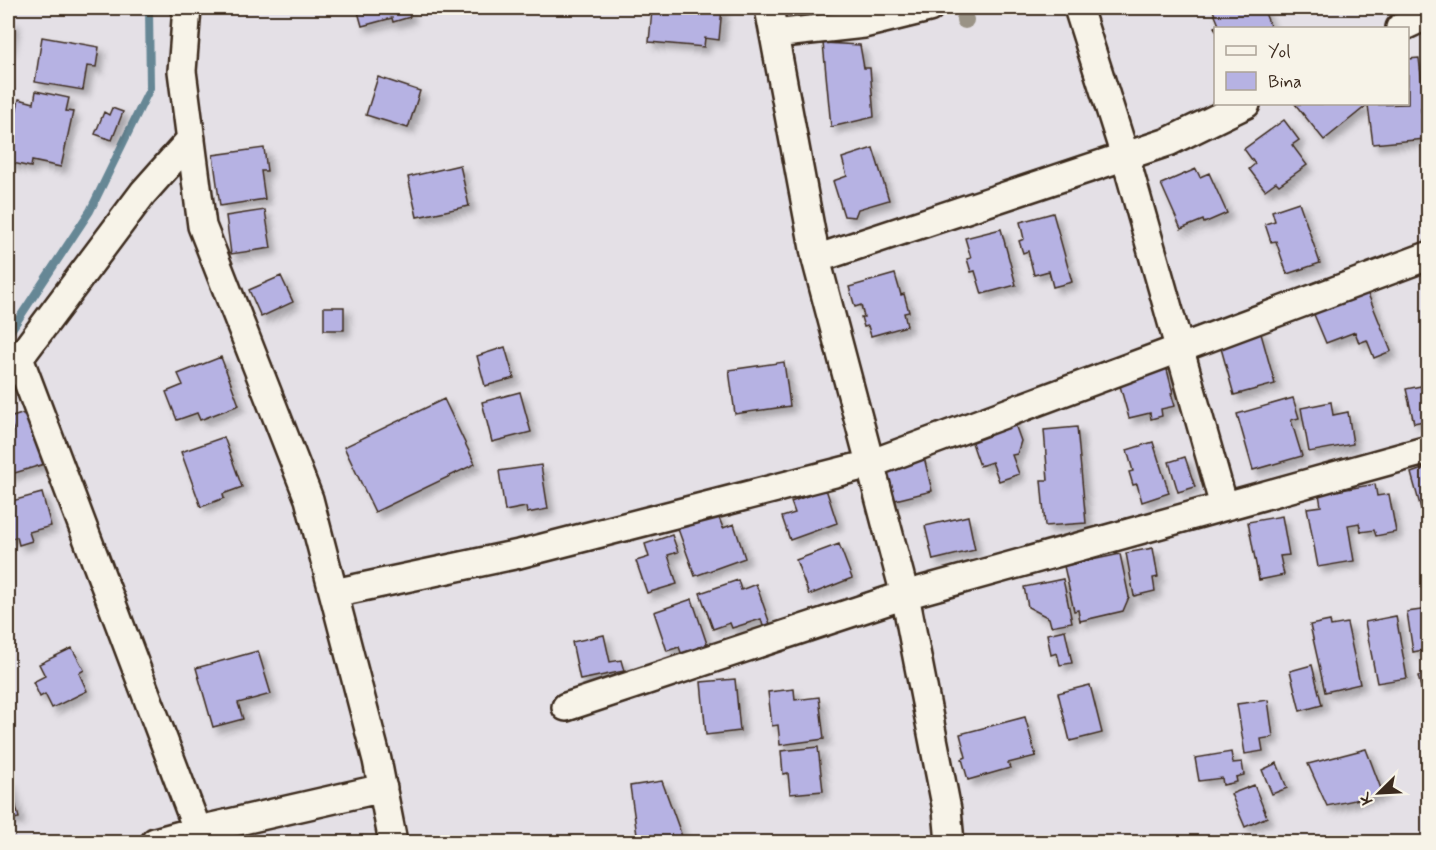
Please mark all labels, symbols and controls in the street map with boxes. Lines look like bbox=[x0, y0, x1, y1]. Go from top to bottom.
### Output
legend bbox=[1214, 27, 1409, 105]
text: Yol bbox=[1268, 40, 1291, 64]
text: Bina bbox=[1268, 70, 1302, 94]
north arrow bbox=[1349, 763, 1409, 823]
text: K bbox=[1354, 788, 1379, 808]

